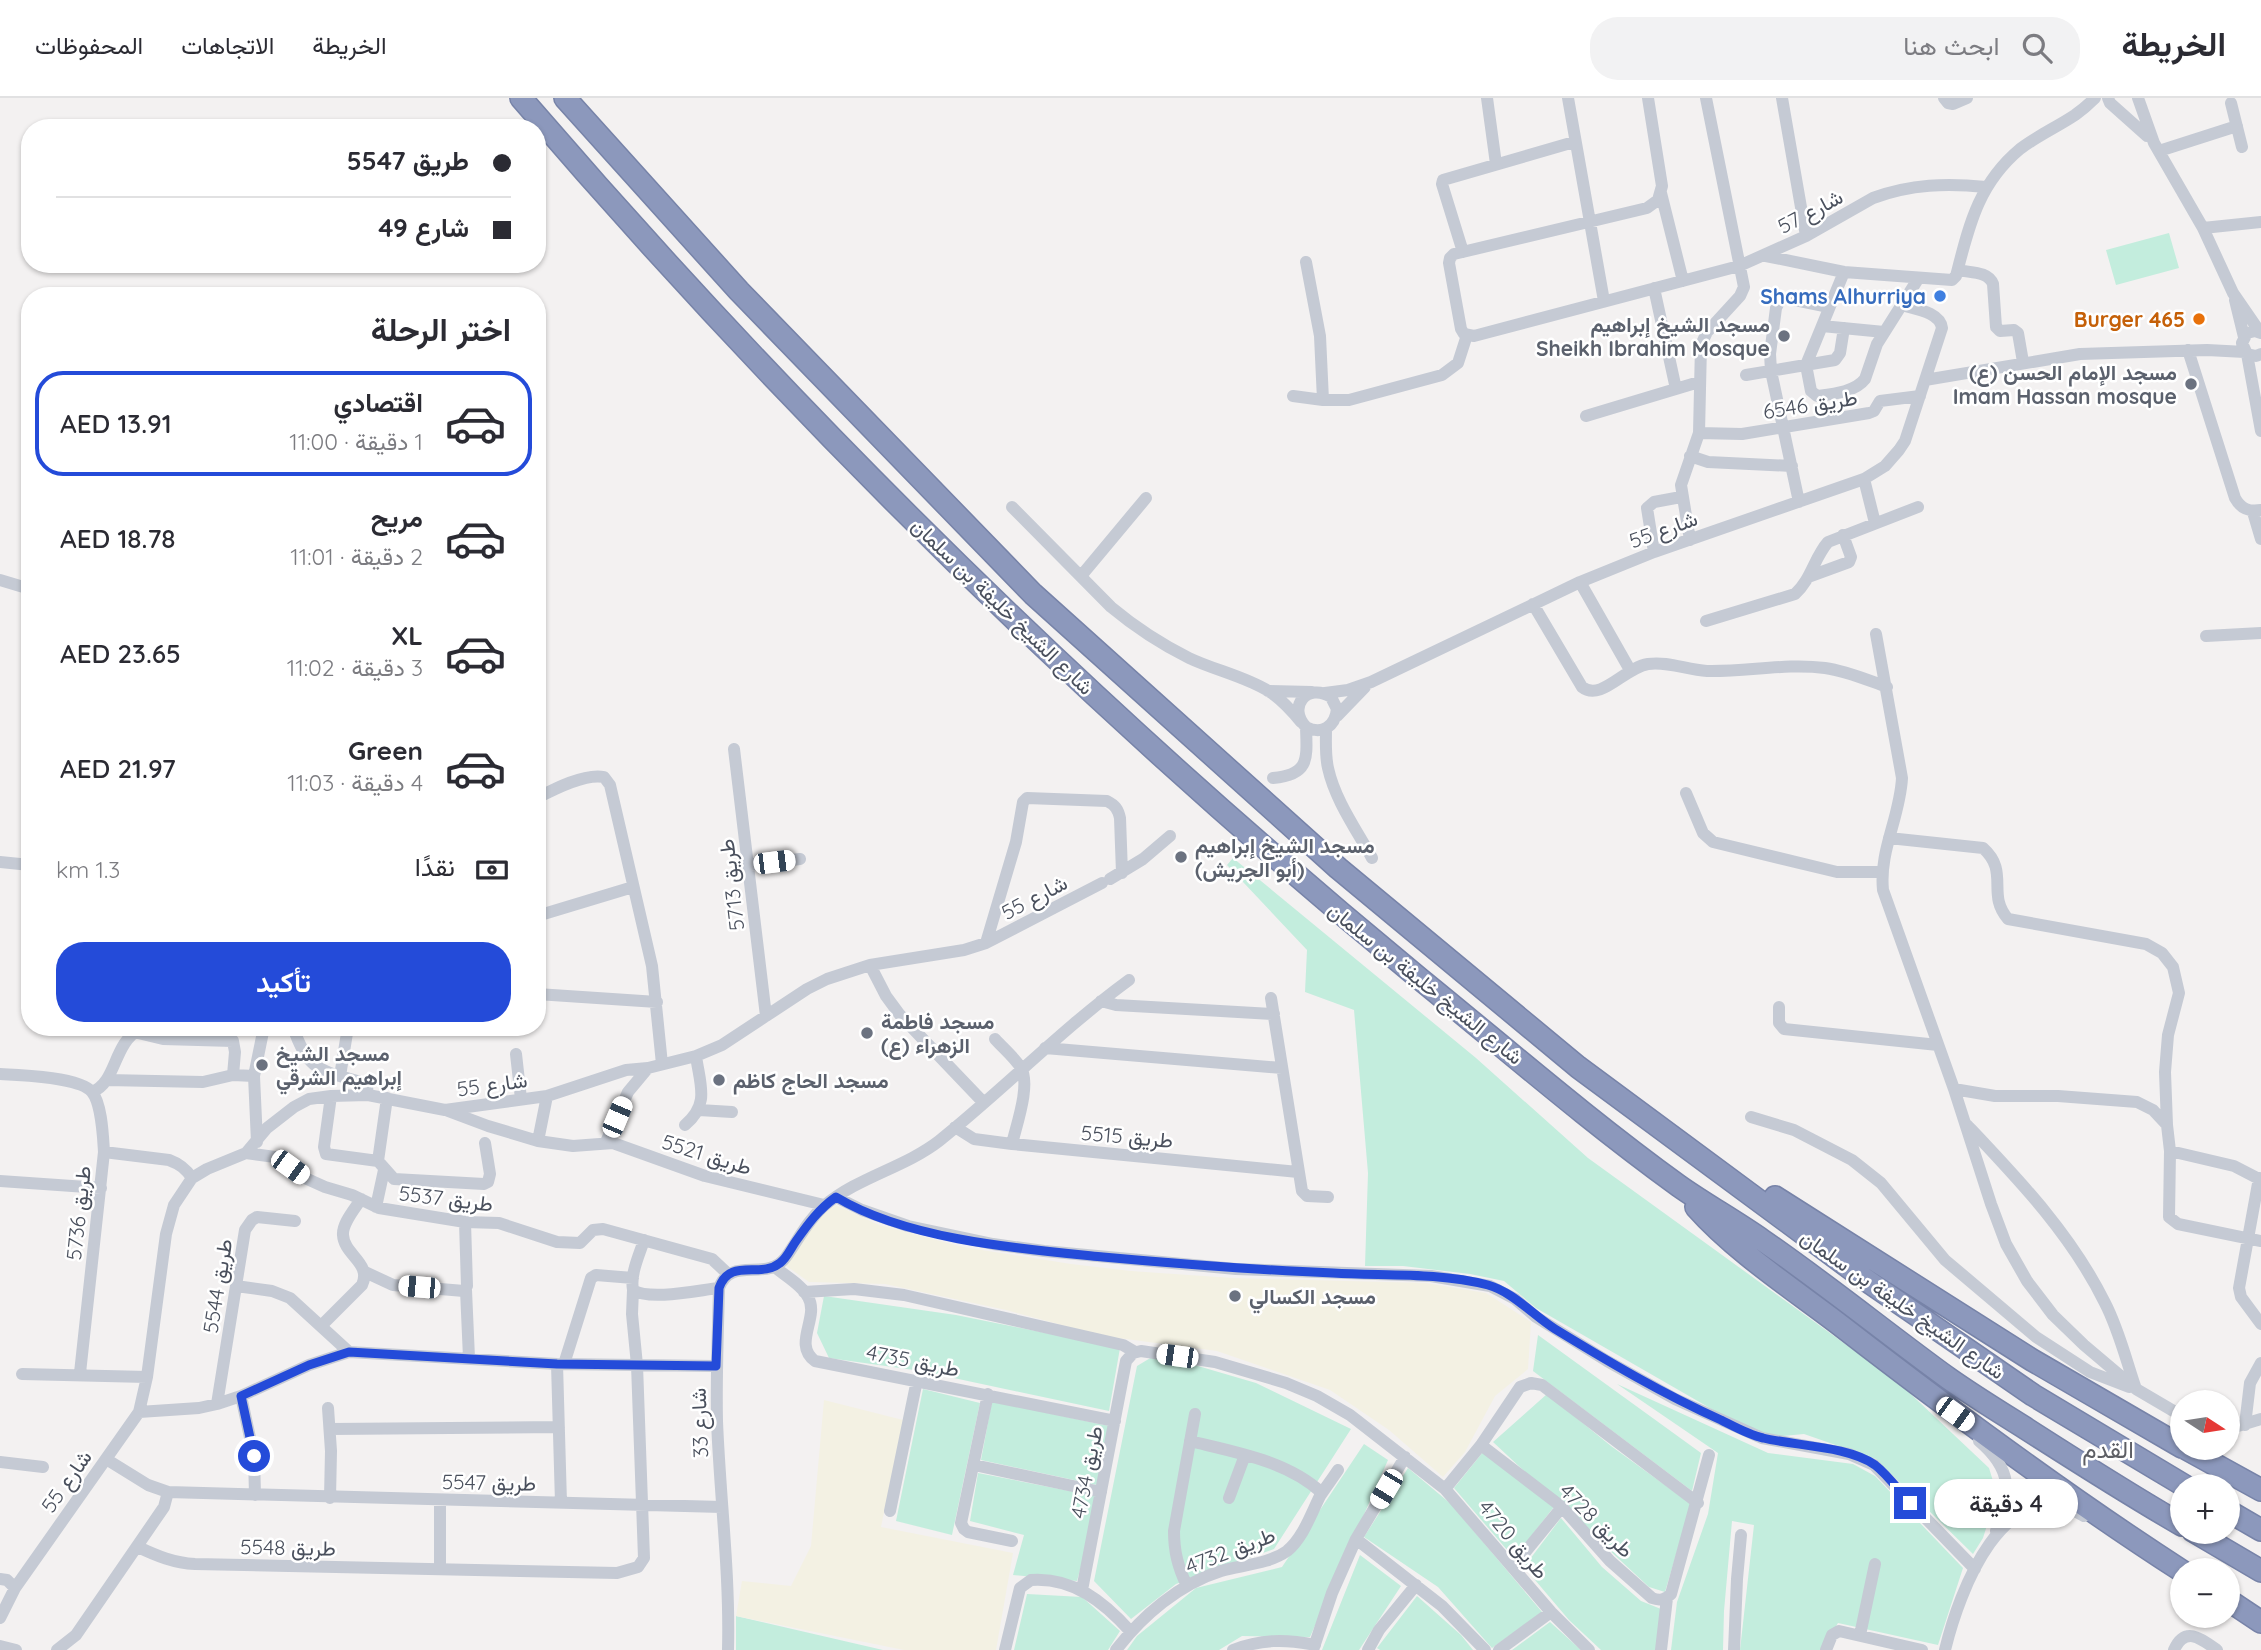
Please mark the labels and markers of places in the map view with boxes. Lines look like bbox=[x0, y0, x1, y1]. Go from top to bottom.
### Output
place label: Shams Alhurriya bbox=[1760, 283, 1926, 309]
marker: Shams Alhurriya bbox=[1932, 288, 1948, 304]
place label: Burger 465 bbox=[2074, 306, 2185, 332]
place label: مسجد الشيخ إبراهيم Sheikh Ibrahim Mosque bbox=[1536, 311, 1770, 361]
marker: Burger 465 bbox=[2191, 311, 2207, 327]
marker: مسجد الشيخ إبراهيم Sheikh Ibrahim Mosque bbox=[1776, 328, 1792, 344]
place label: مسجد الإمام الحسن (ع) Imam Hassan mosque bbox=[1953, 359, 2177, 409]
marker: مسجد الإمام الحسن (ع) Imam Hassan mosque bbox=[2183, 376, 2199, 392]
place label: مسجد الشيخ إبراهيم (أبو الجريش) bbox=[1195, 832, 1375, 883]
marker: مسجد الشيخ إبراهيم (أبو الجريش) bbox=[1173, 849, 1189, 865]
place label: مسجد فاطمة الزهراء (ع) bbox=[881, 1008, 994, 1060]
marker: مسجد فاطمة الزهراء (ع) bbox=[859, 1025, 875, 1041]
place label: مسجد الشيخ إبراهيم الشرقي bbox=[276, 1040, 402, 1095]
marker: مسجد الشيخ إبراهيم الشرقي bbox=[254, 1057, 270, 1073]
place label: مسجد الحاج كاظم bbox=[733, 1067, 889, 1095]
marker: مسجد الحاج كاظم bbox=[711, 1072, 727, 1088]
place label: مسجد الكسالي bbox=[1249, 1283, 1376, 1314]
marker: مسجد الكسالي bbox=[1227, 1288, 1243, 1304]

